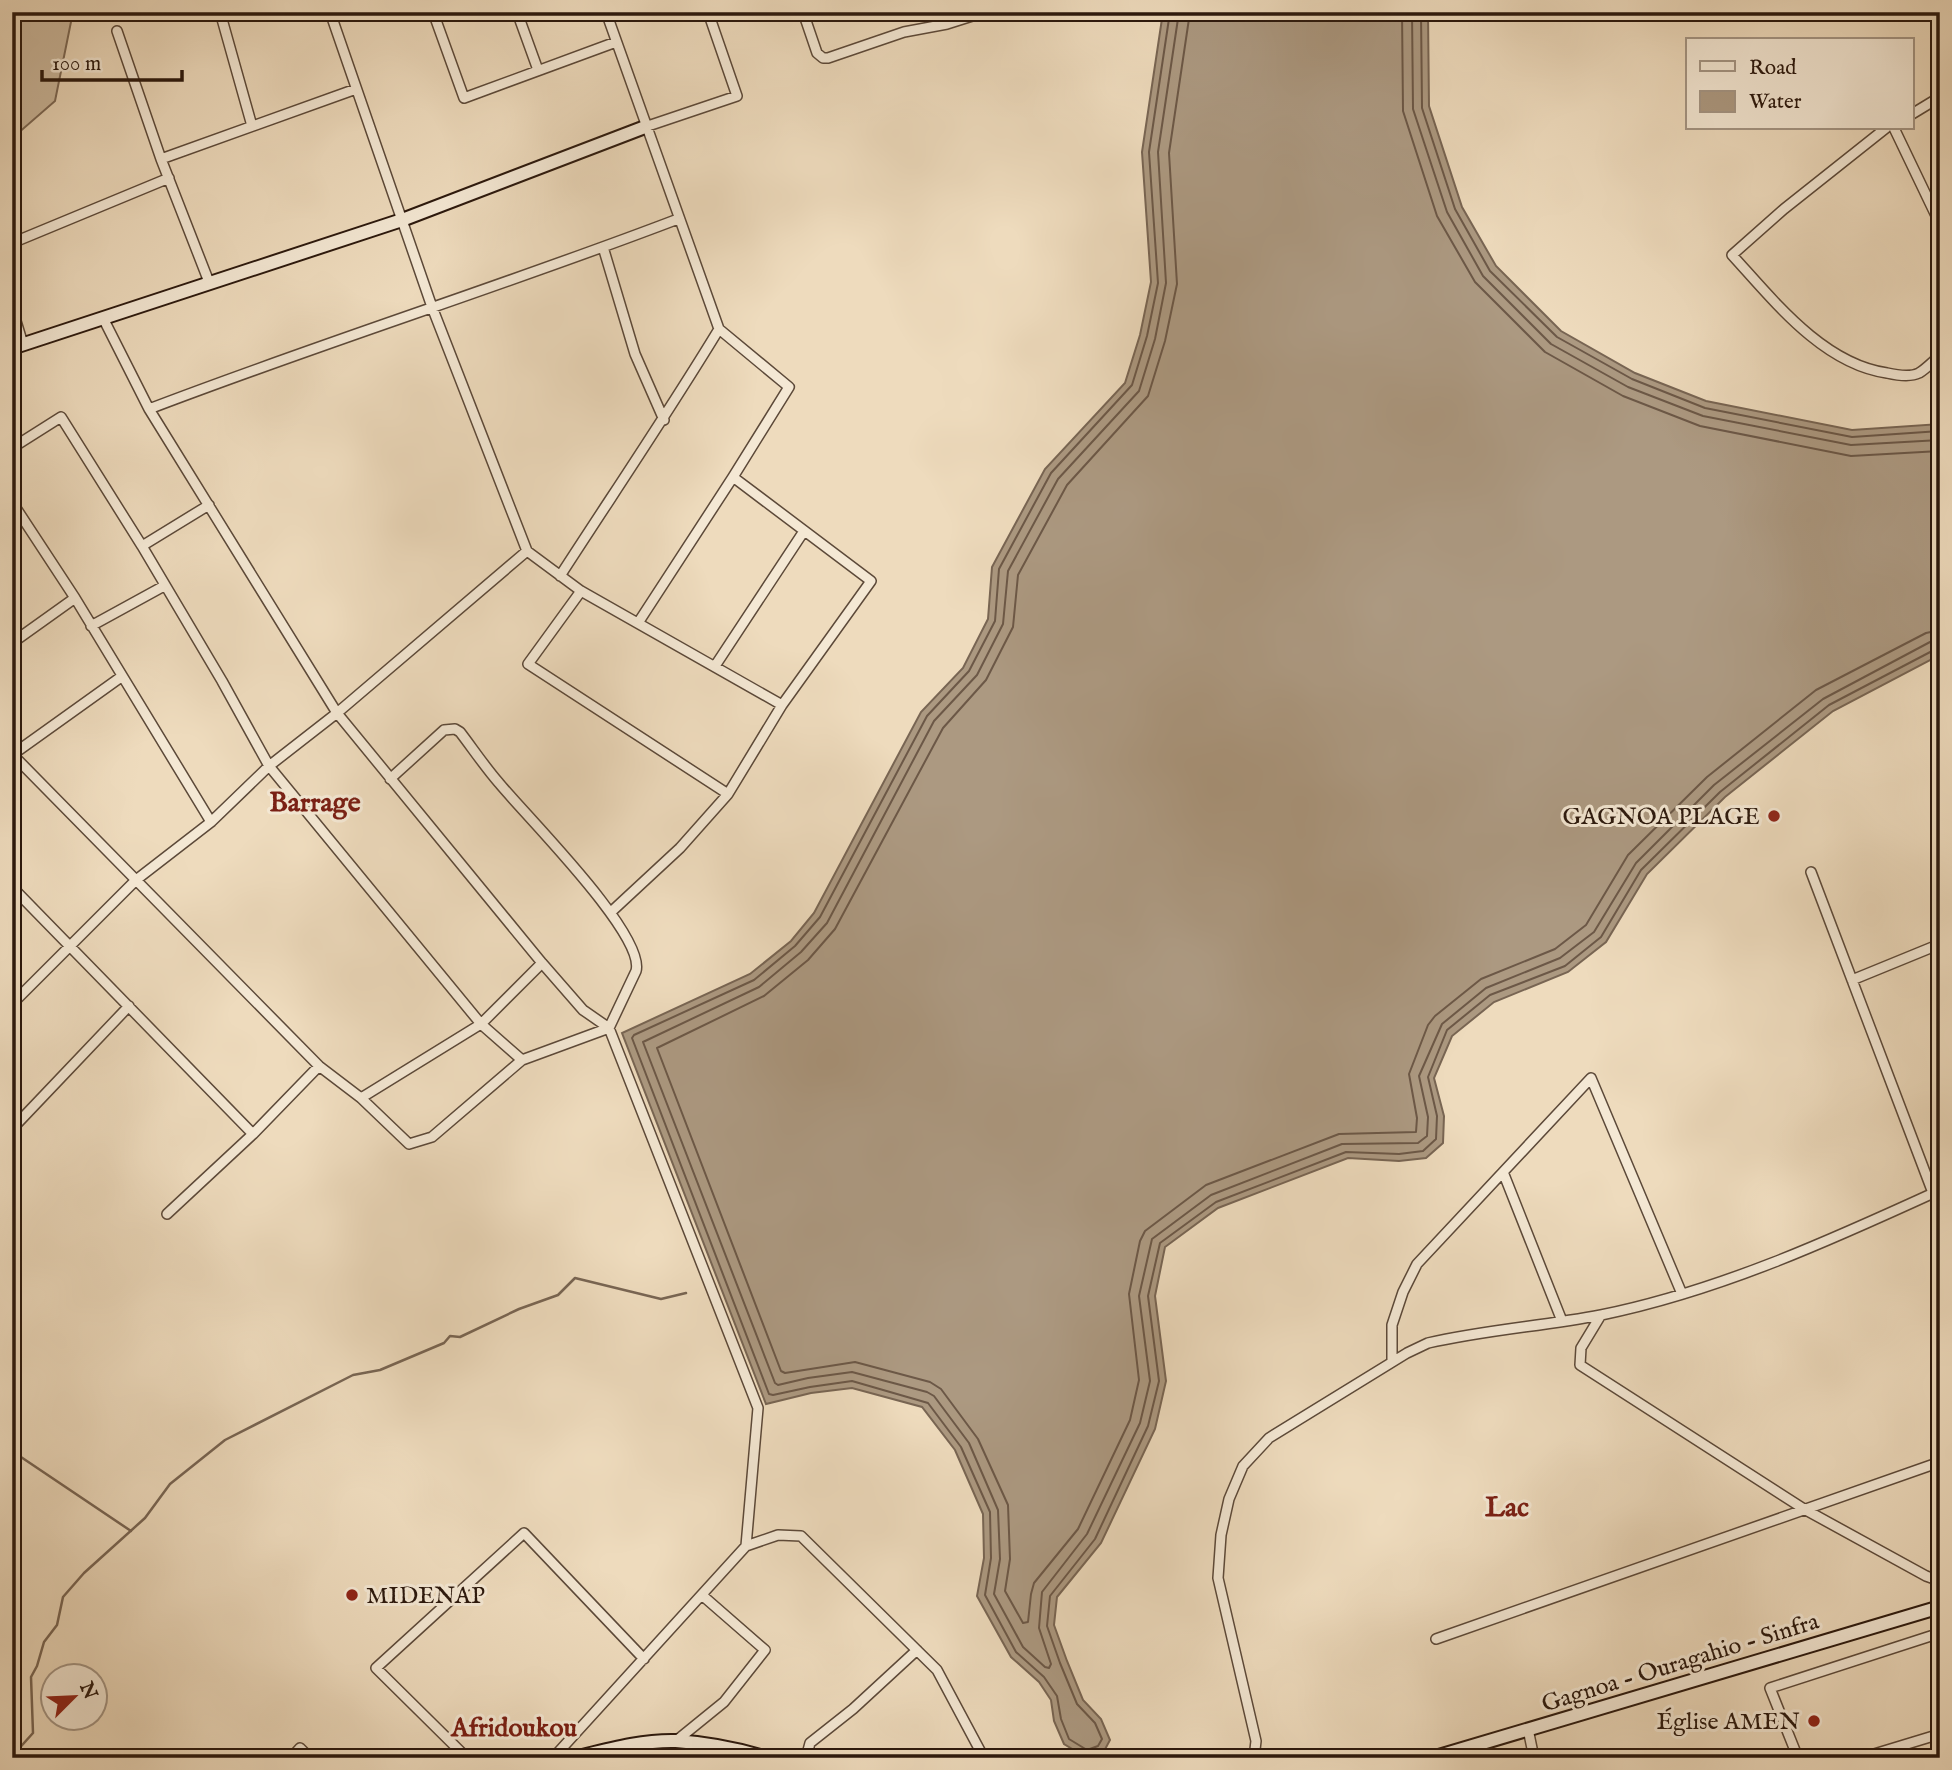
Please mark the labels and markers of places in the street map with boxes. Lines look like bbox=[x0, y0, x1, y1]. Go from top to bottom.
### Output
place label: GAGNOA PLAGE bbox=[1562, 802, 1760, 833]
marker: GAGNOA PLAGE bbox=[1766, 808, 1782, 824]
place label: MIDENAP bbox=[366, 1581, 485, 1612]
marker: MIDENAP bbox=[344, 1587, 360, 1603]
place label: Église AMEN bbox=[1656, 1707, 1800, 1738]
marker: Église AMEN bbox=[1806, 1713, 1822, 1729]

